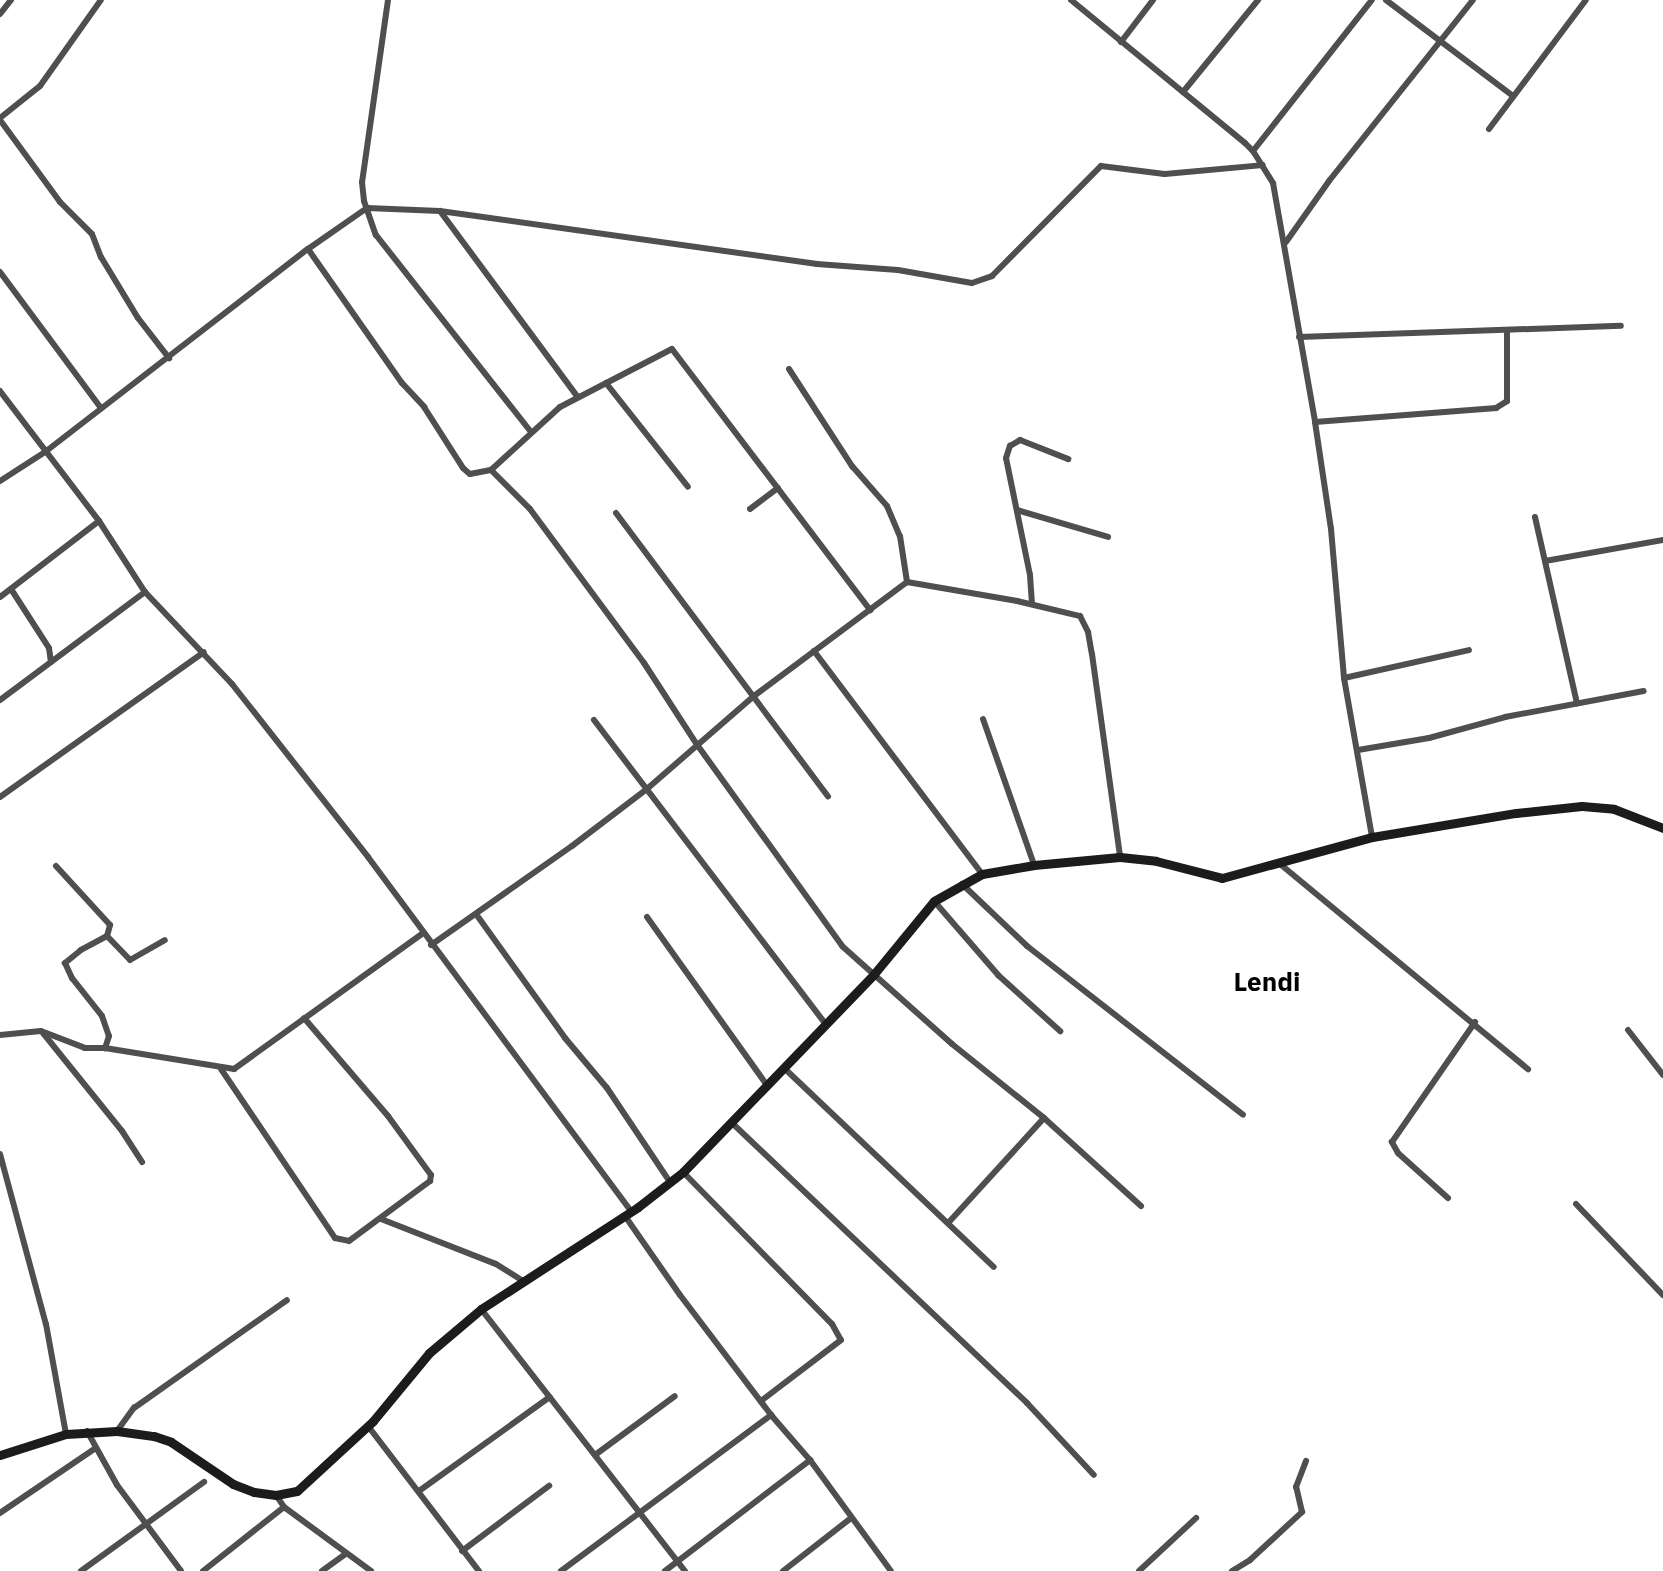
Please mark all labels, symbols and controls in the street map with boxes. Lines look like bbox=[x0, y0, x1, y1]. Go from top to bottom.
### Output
district label: Lendi bbox=[1234, 966, 1300, 998]

